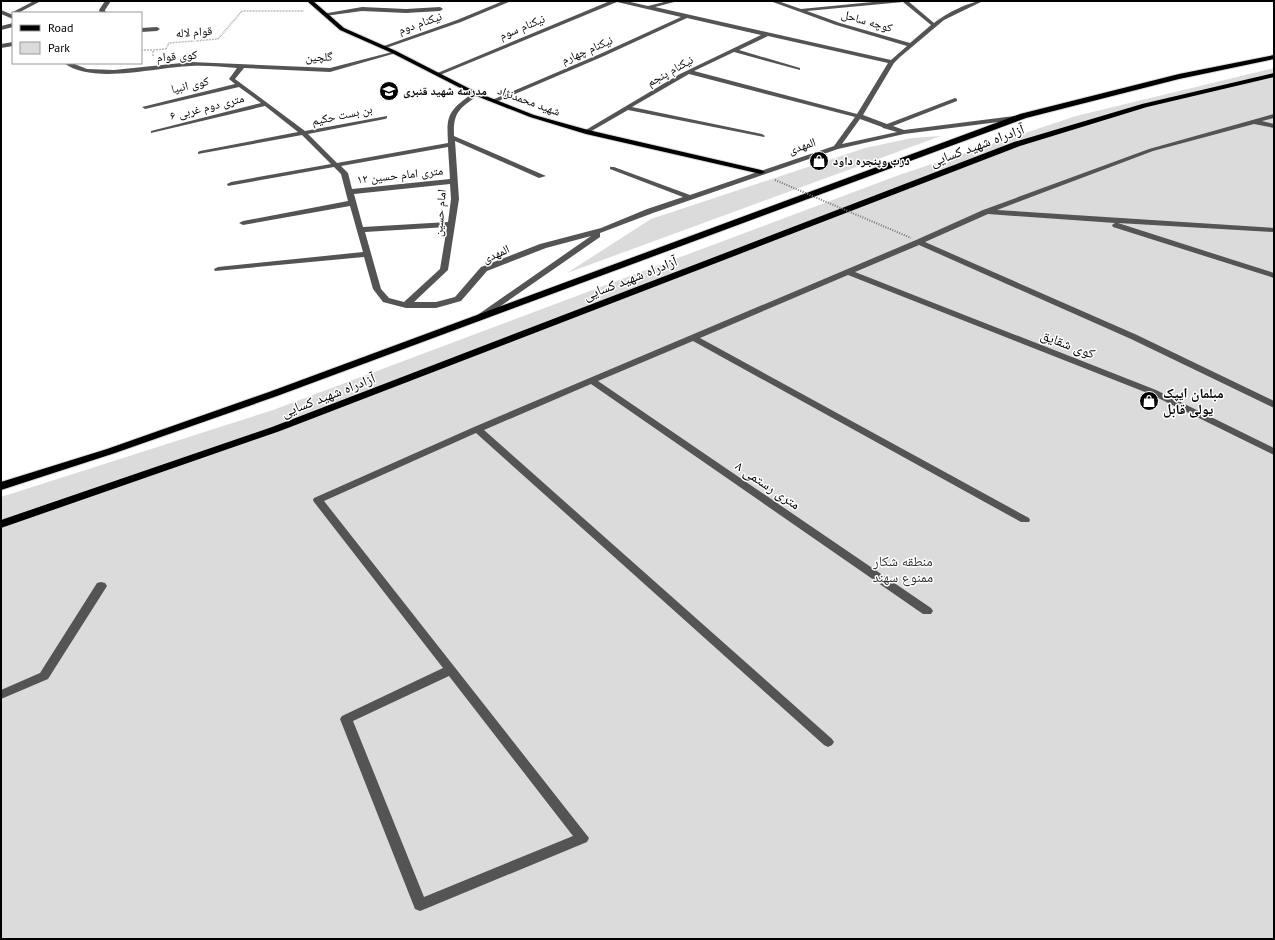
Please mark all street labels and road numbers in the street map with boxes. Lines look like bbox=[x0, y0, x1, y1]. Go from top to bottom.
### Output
street label: کوچه ساحل bbox=[840, 6, 894, 35]
street label: نیکنام دوم bbox=[396, 8, 444, 38]
street label: نیکنام سوم bbox=[497, 11, 547, 43]
street label: قوام لاله bbox=[175, 23, 213, 41]
street label: نیکنام چهارم bbox=[559, 32, 615, 68]
street label: کوی قوام bbox=[156, 47, 198, 65]
street label: گلچین bbox=[305, 49, 333, 65]
street label: نیکنام پنجم bbox=[644, 52, 696, 90]
street label: کوی انبیا bbox=[170, 73, 210, 96]
street label: شهید محمدنژاد bbox=[496, 82, 563, 119]
street label: ۶ متری دوم غربی bbox=[168, 90, 246, 124]
street label: بن بست حکیم bbox=[310, 101, 374, 129]
street label: آزادراه شهید کسایی bbox=[927, 119, 1027, 170]
street label: المهدی bbox=[786, 134, 818, 157]
street label: ۱۲ متری امام حسین bbox=[356, 163, 444, 187]
street label: امام حسین bbox=[430, 189, 450, 237]
street label: المهدی bbox=[480, 241, 512, 266]
street label: آزادراه شهید کسایی bbox=[581, 252, 680, 304]
street label: کوی شقایق bbox=[1038, 325, 1098, 364]
street label: آزادراه شهید کسایی bbox=[279, 369, 378, 421]
street label: ۸ متری رستمی bbox=[732, 457, 804, 513]

